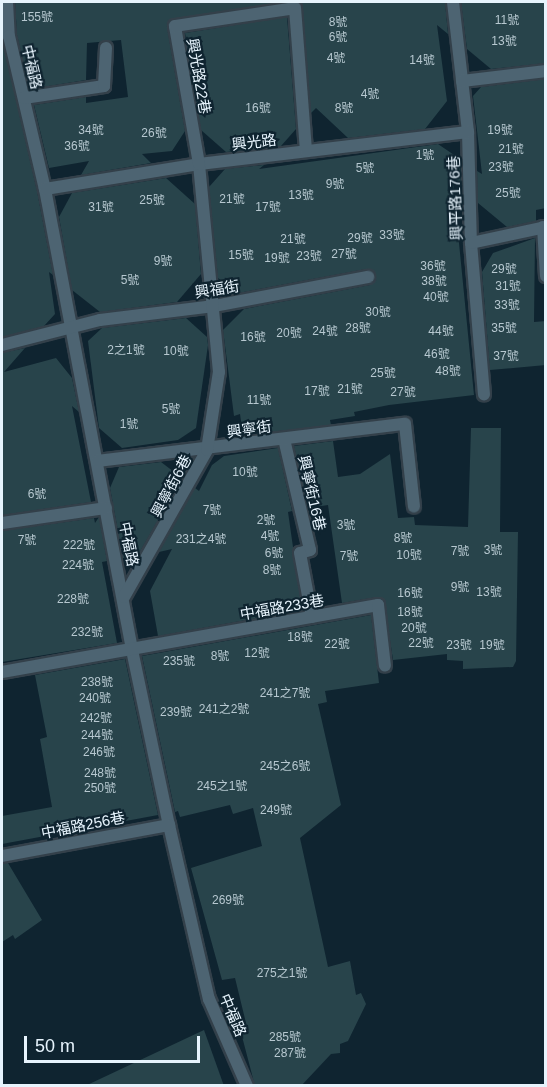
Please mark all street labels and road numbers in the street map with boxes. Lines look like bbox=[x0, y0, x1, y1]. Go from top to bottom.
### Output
street label: 興光路22巷 bbox=[183, 37, 215, 115]
street label: 中福路 bbox=[18, 43, 46, 91]
street label: 興光路 bbox=[231, 130, 277, 154]
street label: 興平路176巷 bbox=[445, 155, 465, 241]
street label: 興福街 bbox=[193, 277, 241, 301]
street label: 興寧街 bbox=[225, 417, 273, 441]
street label: 興寧街6巷 bbox=[147, 452, 195, 520]
street label: 興寧街16巷 bbox=[295, 454, 329, 532]
street label: 中福路 bbox=[116, 520, 142, 568]
street label: 中福路233巷 bbox=[239, 591, 325, 623]
street label: 中福路256巷 bbox=[40, 808, 126, 842]
street label: 中福路 bbox=[216, 991, 250, 1039]

